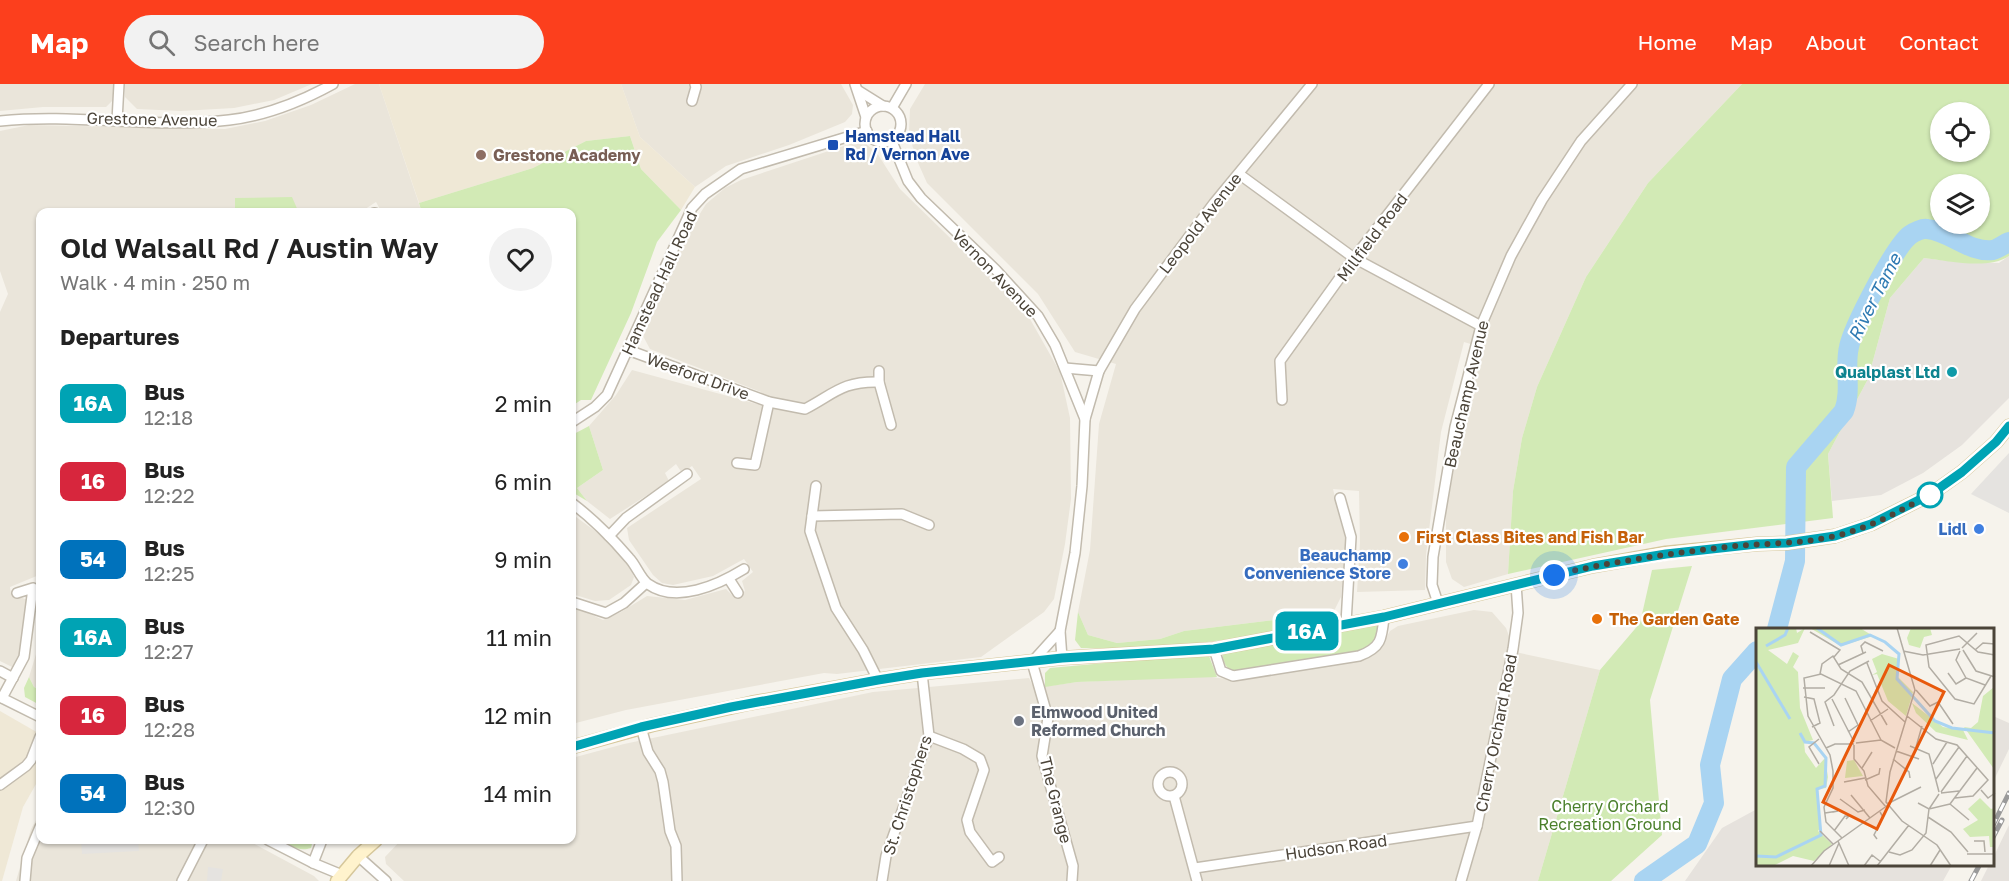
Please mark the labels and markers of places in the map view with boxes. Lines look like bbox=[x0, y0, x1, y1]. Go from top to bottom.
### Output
place label: Hamstead Hall Rd / Vernon Ave bbox=[845, 126, 970, 164]
marker: Hamstead Hall Rd / Vernon Ave bbox=[826, 138, 840, 152]
place label: Grestone Academy bbox=[493, 145, 641, 165]
marker: Grestone Academy bbox=[474, 148, 488, 162]
place label: Qualplast Ltd bbox=[1835, 362, 1940, 382]
marker: Qualplast Ltd bbox=[1945, 365, 1959, 379]
unlabelled marker bbox=[1917, 482, 1943, 508]
place label: Lidl bbox=[1938, 519, 1968, 539]
marker: Lidl bbox=[1972, 522, 1986, 536]
place label: First Class Bites and Fish Bar bbox=[1416, 527, 1644, 547]
marker: First Class Bites and Fish Bar bbox=[1397, 530, 1411, 544]
place label: Beauchamp Convenience Store bbox=[1244, 545, 1391, 583]
marker: Beauchamp Convenience Store bbox=[1396, 557, 1410, 571]
place label: The Garden Gate bbox=[1609, 609, 1739, 629]
marker: The Garden Gate bbox=[1590, 612, 1604, 626]
place label: Elmwood United Reformed Church bbox=[1031, 702, 1166, 740]
marker: Elmwood United Reformed Church bbox=[1012, 714, 1026, 728]

